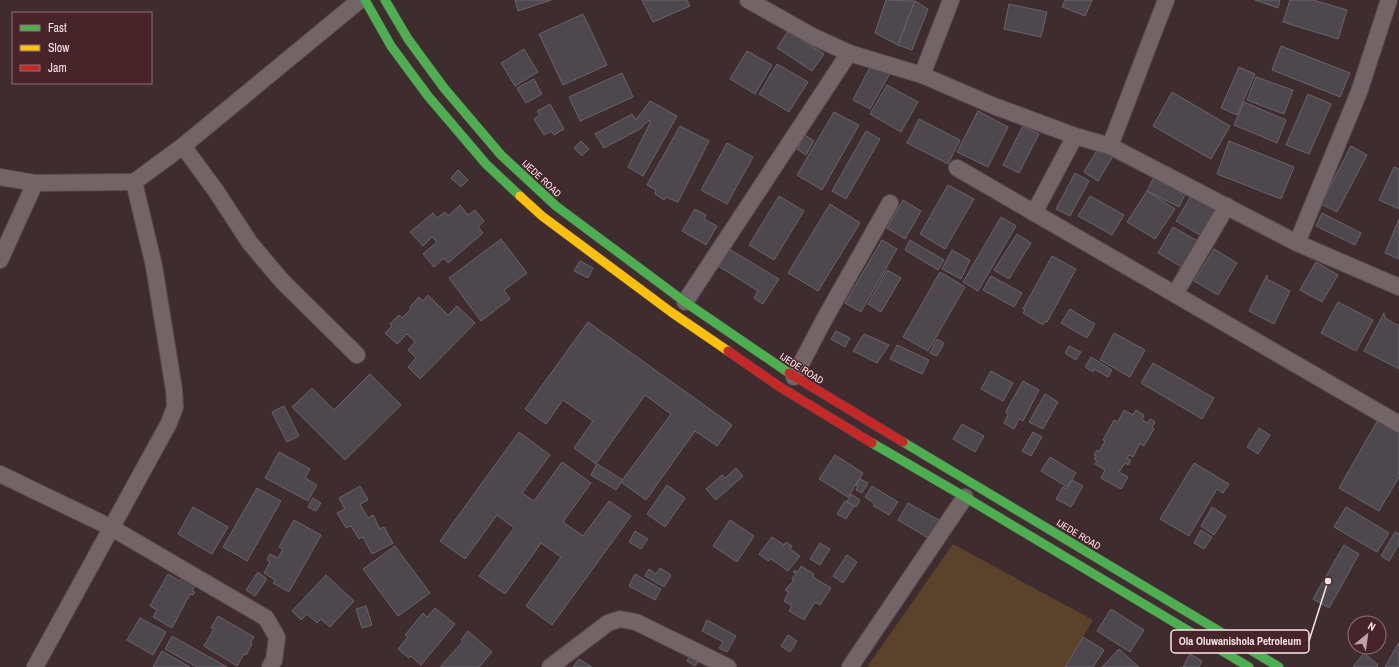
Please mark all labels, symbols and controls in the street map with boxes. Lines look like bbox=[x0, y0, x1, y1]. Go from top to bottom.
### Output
legend bbox=[12, 12, 152, 84]
text: Fast bbox=[48, 20, 67, 36]
text: Slow bbox=[48, 40, 70, 56]
text: Jam bbox=[48, 60, 67, 76]
street label: IJEDE ROAD bbox=[519, 157, 564, 200]
street label: IJEDE ROAD bbox=[777, 350, 826, 387]
street label: IJEDE ROAD bbox=[1054, 516, 1103, 553]
north arrow bbox=[1347, 615, 1387, 655]
text: N bbox=[1366, 619, 1378, 634]
callout: Ola Oluwanishola Petroleum bbox=[1171, 630, 1309, 653]
text: Ola Oluwanishola Petroleum bbox=[1179, 634, 1301, 648]

